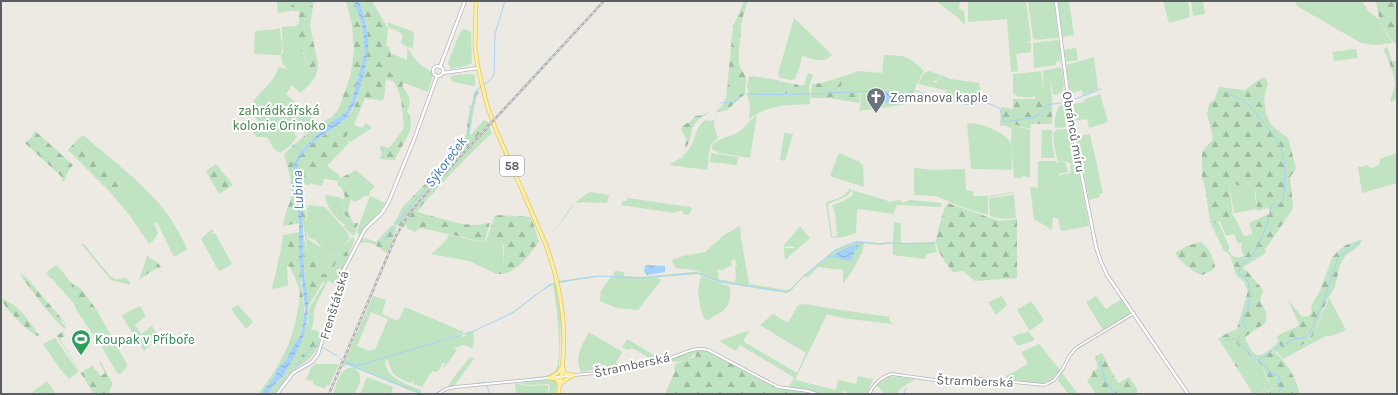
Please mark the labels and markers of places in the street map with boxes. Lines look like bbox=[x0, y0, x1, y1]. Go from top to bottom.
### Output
church icon: Zemanova kaple bbox=[865, 86, 887, 114]
place label: Zemanova kaple bbox=[890, 90, 988, 105]
sports icon: Koupak v Příboře bbox=[70, 328, 92, 356]
place label: Koupak v Příboře bbox=[95, 332, 195, 347]

